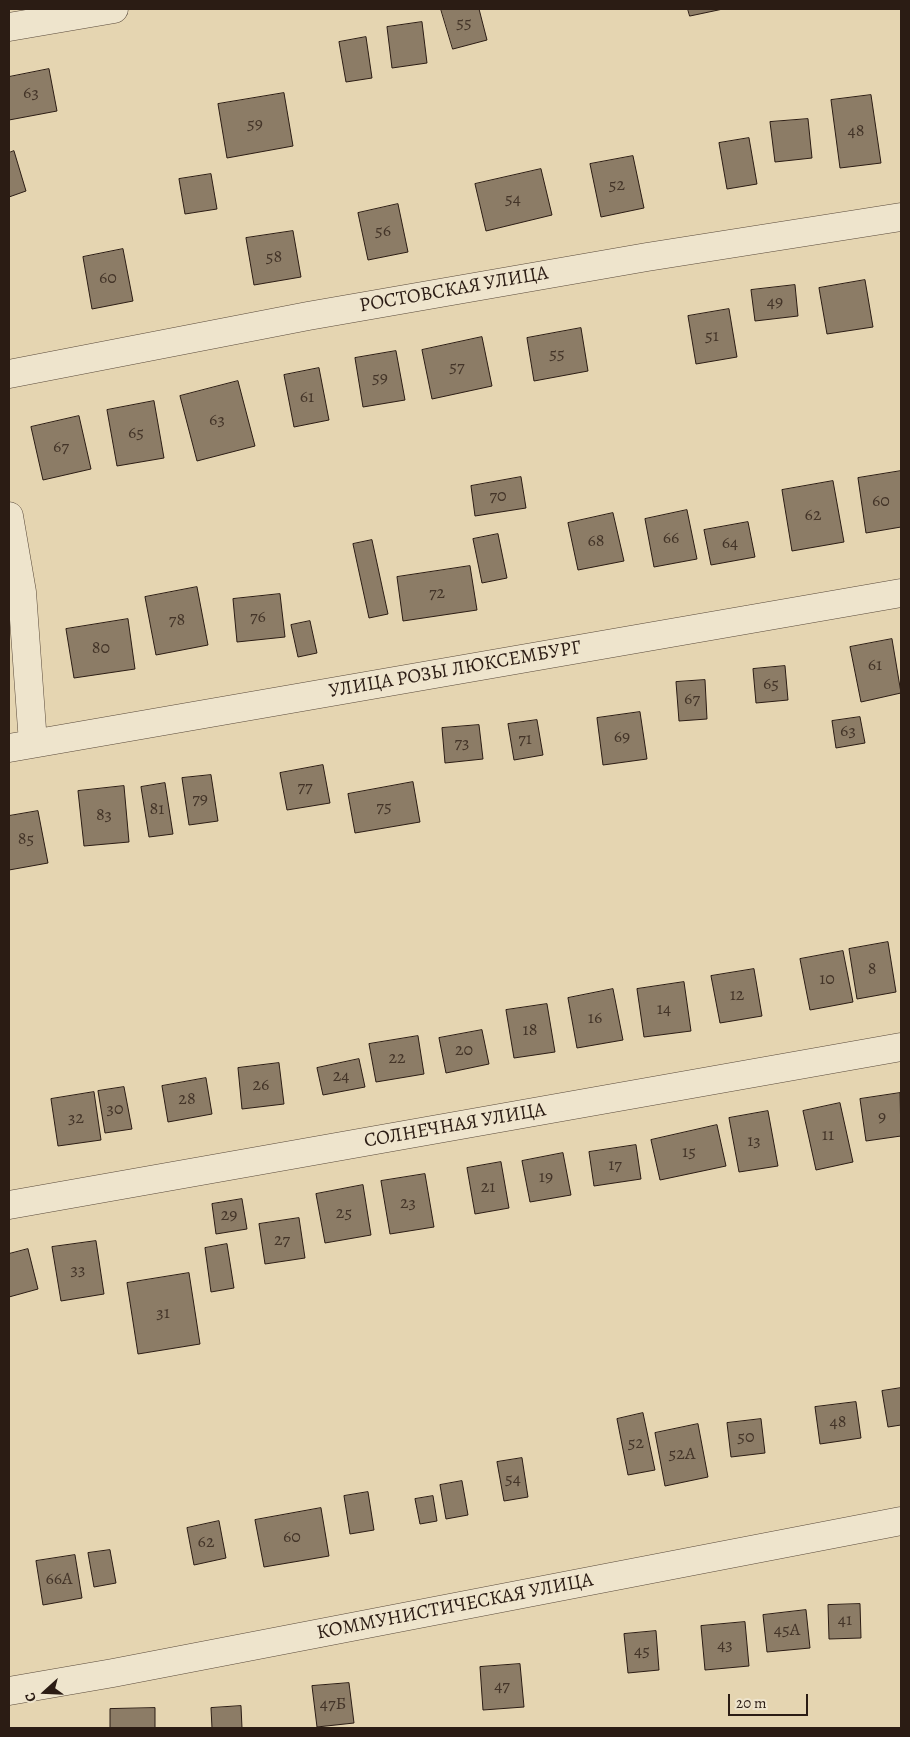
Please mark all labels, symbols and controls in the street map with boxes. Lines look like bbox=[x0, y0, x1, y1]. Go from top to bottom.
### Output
house number: 55 bbox=[456, 13, 472, 35]
house number: 63 bbox=[23, 83, 39, 105]
house number: 59 bbox=[247, 114, 263, 136]
house number: 48 bbox=[848, 121, 864, 143]
house number: 52 bbox=[609, 175, 625, 197]
house number: 54 bbox=[505, 189, 521, 211]
house number: 56 bbox=[375, 221, 391, 243]
house number: 58 bbox=[266, 247, 282, 269]
street label: РОСТОВСКАЯ УЛИЦА bbox=[358, 262, 550, 318]
house number: 60 bbox=[99, 268, 117, 290]
house number: 49 bbox=[767, 292, 783, 314]
house number: 51 bbox=[705, 326, 719, 348]
house number: 55 bbox=[549, 344, 565, 366]
house number: 57 bbox=[449, 357, 465, 379]
house number: 59 bbox=[372, 368, 388, 390]
house number: 61 bbox=[300, 387, 314, 409]
house number: 63 bbox=[209, 410, 225, 432]
house number: 65 bbox=[128, 423, 144, 445]
house number: 67 bbox=[53, 437, 69, 459]
house number: 70 bbox=[489, 486, 507, 508]
house number: 60 bbox=[872, 491, 890, 513]
house number: 62 bbox=[805, 505, 821, 527]
house number: 66 bbox=[663, 528, 679, 550]
house number: 68 bbox=[587, 531, 605, 553]
house number: 64 bbox=[722, 533, 738, 555]
house number: 72 bbox=[429, 583, 445, 605]
house number: 76 bbox=[250, 607, 266, 629]
house number: 78 bbox=[169, 610, 185, 632]
street label: УЛИЦА РОЗЫ ЛЮКСЕМБУРГ bbox=[327, 636, 583, 704]
house number: 80 bbox=[92, 638, 110, 660]
house number: 61 bbox=[868, 655, 882, 677]
house number: 65 bbox=[763, 674, 779, 696]
house number: 67 bbox=[684, 689, 700, 711]
house number: 63 bbox=[840, 721, 856, 743]
house number: 69 bbox=[614, 727, 630, 749]
house number: 71 bbox=[518, 729, 532, 751]
house number: 73 bbox=[454, 733, 470, 755]
house number: 77 bbox=[297, 777, 313, 799]
house number: 79 bbox=[192, 789, 208, 811]
house number: 75 bbox=[376, 797, 392, 819]
house number: 81 bbox=[150, 799, 164, 821]
house number: 83 bbox=[96, 805, 112, 827]
house number: 85 bbox=[18, 829, 34, 851]
house number: 8 bbox=[868, 959, 876, 981]
house number: 10 bbox=[819, 969, 835, 991]
house number: 12 bbox=[730, 985, 744, 1007]
house number: 14 bbox=[657, 999, 671, 1021]
house number: 16 bbox=[588, 1008, 602, 1030]
house number: 18 bbox=[523, 1020, 537, 1042]
house number: 20 bbox=[455, 1040, 473, 1062]
house number: 22 bbox=[388, 1048, 406, 1070]
house number: 24 bbox=[333, 1066, 349, 1088]
house number: 26 bbox=[253, 1075, 269, 1097]
house number: 28 bbox=[178, 1089, 196, 1111]
street label: СОЛНЕЧНАЯ УЛИЦА bbox=[362, 1098, 548, 1154]
house number: 30 bbox=[106, 1099, 124, 1121]
house number: 9 bbox=[878, 1107, 886, 1129]
house number: 32 bbox=[68, 1108, 84, 1130]
house number: 11 bbox=[822, 1125, 834, 1147]
house number: 13 bbox=[747, 1131, 761, 1153]
house number: 15 bbox=[682, 1142, 696, 1164]
house number: 17 bbox=[608, 1155, 622, 1177]
house number: 19 bbox=[539, 1167, 553, 1189]
house number: 21 bbox=[481, 1177, 495, 1199]
house number: 23 bbox=[400, 1193, 416, 1215]
house number: 25 bbox=[336, 1203, 352, 1225]
house number: 29 bbox=[221, 1205, 237, 1227]
house number: 27 bbox=[274, 1230, 290, 1252]
house number: 33 bbox=[71, 1260, 85, 1282]
house number: 31 bbox=[156, 1303, 170, 1325]
house number: 48 bbox=[830, 1412, 846, 1434]
house number: 50 bbox=[737, 1427, 755, 1449]
house number: 52 bbox=[628, 1433, 644, 1455]
house number: 52А bbox=[669, 1444, 695, 1466]
house number: 54 bbox=[505, 1469, 521, 1491]
house number: 60 bbox=[283, 1527, 301, 1549]
house number: 62 bbox=[198, 1532, 214, 1554]
street label: КОММУНИСТИЧЕСКАЯ УЛИЦА bbox=[315, 1568, 595, 1646]
house number: 66А bbox=[45, 1569, 73, 1591]
house number: 41 bbox=[838, 1610, 852, 1632]
house number: 45А bbox=[774, 1620, 800, 1642]
house number: 43 bbox=[717, 1635, 733, 1657]
house number: 45 bbox=[634, 1641, 650, 1663]
north arrow bbox=[20, 1667, 70, 1717]
house number: 47 bbox=[494, 1676, 510, 1698]
scale bar bbox=[730, 1684, 810, 1716]
text: С bbox=[20, 1690, 41, 1705]
text: 20 m bbox=[736, 1693, 767, 1713]
house number: 47Б bbox=[320, 1694, 346, 1716]

